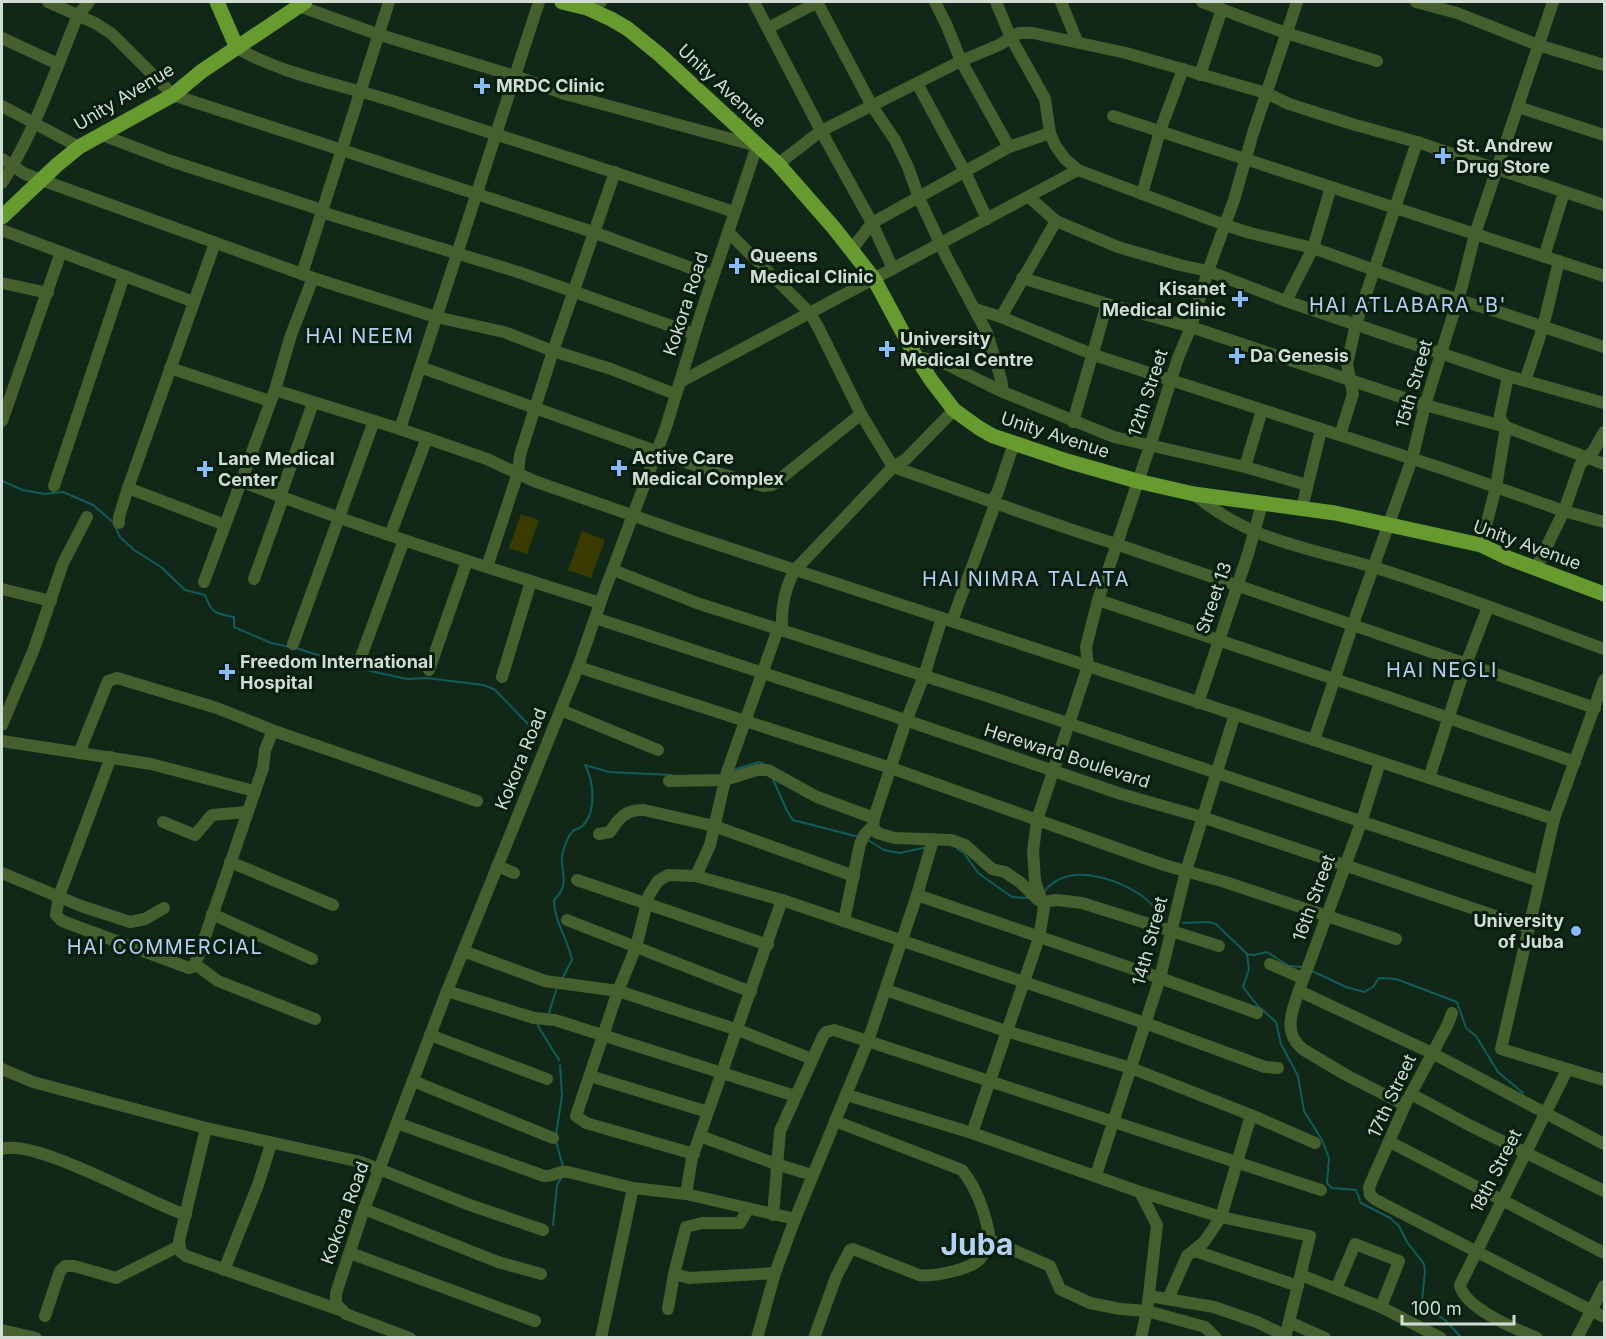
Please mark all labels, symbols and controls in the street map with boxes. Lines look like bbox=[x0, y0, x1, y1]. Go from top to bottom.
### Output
street label: Unity Avenue bbox=[674, 39, 771, 132]
street label: Unity Avenue bbox=[70, 58, 178, 135]
place label: MRDC Clinic bbox=[496, 75, 605, 96]
marker: MRDC Clinic bbox=[473, 77, 491, 95]
place label: St. Andrew Drug Store bbox=[1456, 135, 1553, 177]
marker: St. Andrew Drug Store bbox=[1434, 147, 1452, 165]
place label: Queens Medical Clinic bbox=[750, 245, 874, 287]
street label: Kokora Road bbox=[659, 249, 712, 358]
marker: Queens Medical Clinic bbox=[728, 257, 746, 275]
place label: Kisanet Medical Clinic bbox=[1102, 278, 1226, 320]
marker: Kisanet Medical Clinic bbox=[1231, 290, 1249, 308]
district label: HAI ATLABARA 'B' bbox=[1309, 293, 1507, 317]
district label: HAI NEEM bbox=[306, 324, 414, 348]
place label: University Medical Centre bbox=[900, 328, 1034, 370]
street label: 15th Street bbox=[1391, 337, 1436, 430]
marker: University Medical Centre bbox=[878, 340, 896, 358]
place label: Da Genesis bbox=[1250, 345, 1349, 366]
street label: 12th Street bbox=[1124, 346, 1172, 439]
marker: Da Genesis bbox=[1228, 347, 1246, 365]
street label: Unity Avenue bbox=[998, 407, 1112, 462]
place label: Active Care Medical Complex bbox=[632, 447, 784, 489]
place label: Lane Medical Center bbox=[218, 448, 335, 490]
marker: Active Care Medical Complex bbox=[610, 459, 628, 477]
marker: Lane Medical Center bbox=[196, 460, 214, 478]
street label: Unity Avenue bbox=[1470, 515, 1584, 574]
street label: Street 13 bbox=[1192, 559, 1236, 636]
district label: HAI NIMRA TALATA bbox=[922, 567, 1130, 591]
place label: Freedom International Hospital bbox=[240, 651, 433, 693]
district label: HAI NEGLI bbox=[1386, 658, 1498, 682]
marker: Freedom International Hospital bbox=[218, 663, 236, 681]
street label: Kokora Road bbox=[491, 705, 550, 813]
street label: Hereward Boulevard bbox=[982, 719, 1153, 792]
street label: 16th Street bbox=[1288, 851, 1339, 944]
street label: 14th Street bbox=[1128, 894, 1172, 988]
place label: University of Juba bbox=[1473, 910, 1564, 952]
marker: University of Juba bbox=[1569, 924, 1583, 938]
district label: HAI COMMERCIAL bbox=[67, 935, 263, 959]
street label: 17th Street bbox=[1363, 1051, 1420, 1141]
street label: 18th Street bbox=[1466, 1125, 1526, 1216]
street label: Kokora Road bbox=[316, 1159, 373, 1267]
district label: Juba bbox=[941, 1226, 1013, 1262]
scale bar bbox=[1402, 1288, 1514, 1326]
text: 100 m bbox=[1411, 1298, 1462, 1319]

